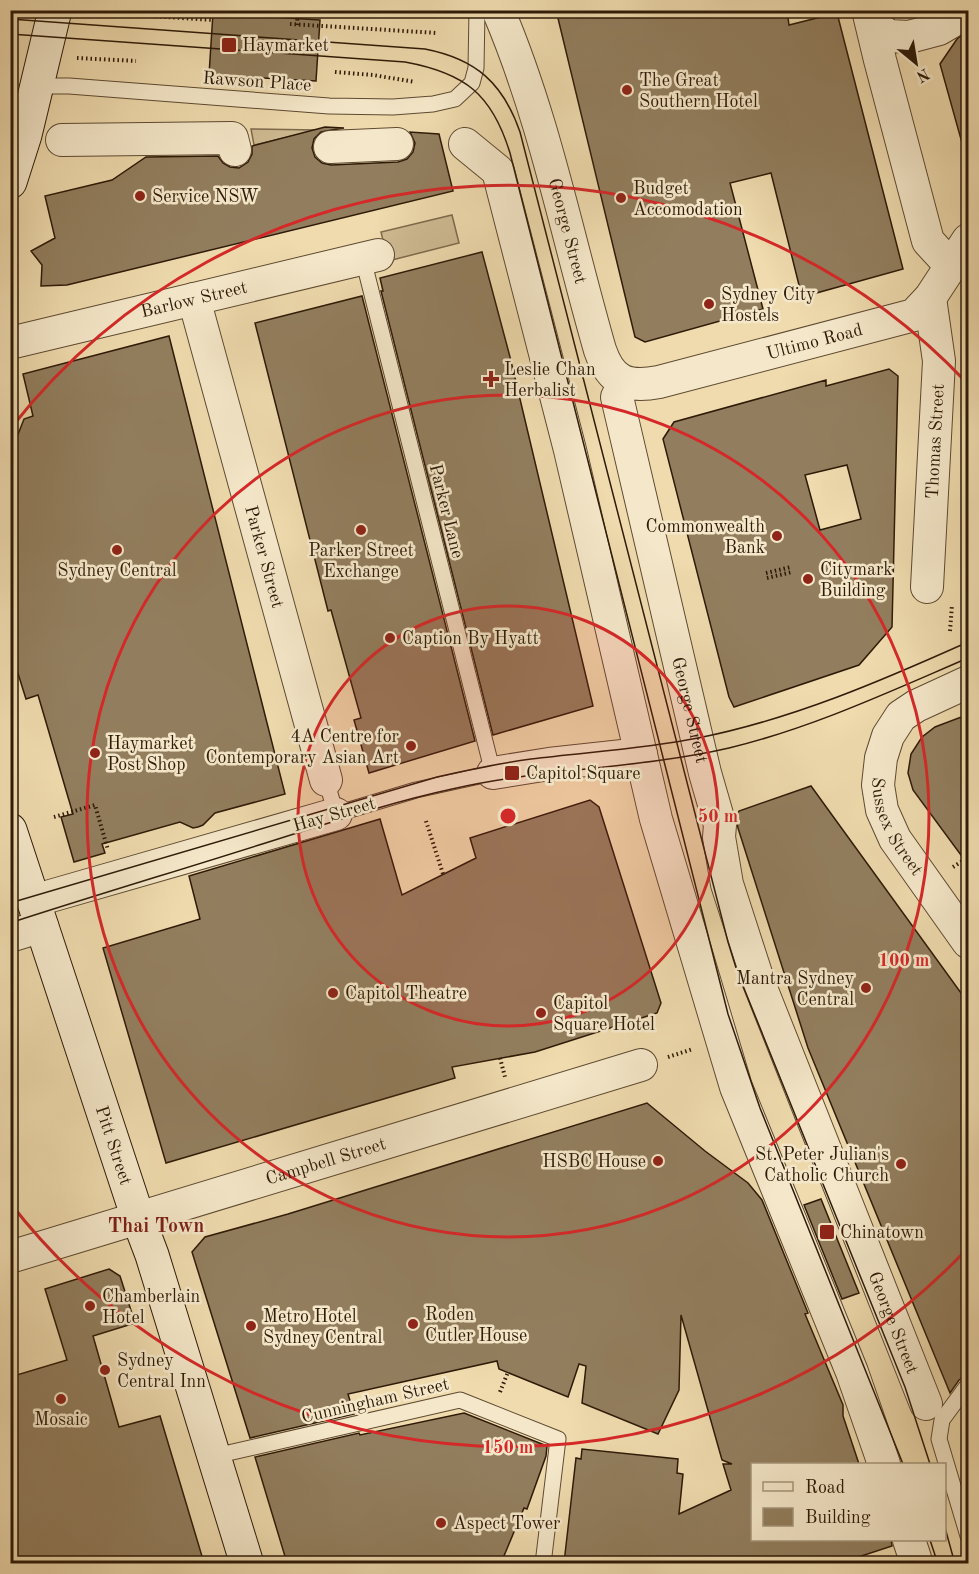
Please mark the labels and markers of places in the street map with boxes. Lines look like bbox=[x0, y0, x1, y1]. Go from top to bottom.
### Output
marker: Haymarket bbox=[220, 36, 238, 54]
place label: Haymarket bbox=[242, 37, 329, 55]
place label: The Great Southern Hotel bbox=[639, 72, 758, 111]
marker: The Great Southern Hotel bbox=[620, 83, 634, 97]
place label: Budget Accomodation bbox=[633, 180, 743, 219]
place label: Service NSW bbox=[152, 188, 259, 206]
marker: Service NSW bbox=[133, 189, 147, 203]
marker: Budget Accomodation bbox=[614, 191, 628, 205]
place label: Sydney City Hostels bbox=[721, 286, 816, 325]
marker: Sydney City Hostels bbox=[702, 297, 716, 311]
place label: Leslie Chan Herbalist bbox=[504, 361, 596, 400]
marker: Leslie Chan Herbalist bbox=[482, 370, 500, 388]
place label: Commonwealth Bank bbox=[646, 518, 765, 557]
marker: Parker Street Exchange bbox=[354, 523, 368, 537]
marker: Commonwealth Bank bbox=[770, 529, 784, 543]
place label: Parker Street Exchange bbox=[308, 542, 414, 581]
marker: Sydney Central bbox=[110, 543, 124, 557]
place label: Citymark Building bbox=[820, 561, 893, 600]
place label: Sydney Central bbox=[57, 562, 177, 580]
marker: Citymark Building bbox=[801, 572, 815, 586]
place label: Caption By Hyatt bbox=[402, 630, 539, 648]
marker: Caption By Hyatt bbox=[383, 631, 397, 645]
place label: 4A Centre for Contemporary Asian Art bbox=[205, 728, 400, 767]
place label: Haymarket Post Shop bbox=[107, 735, 194, 774]
marker: 4A Centre for Contemporary Asian Art bbox=[404, 739, 418, 753]
marker: Haymarket Post Shop bbox=[88, 746, 102, 760]
marker: Capitol Square bbox=[503, 764, 521, 782]
place label: Capitol Square bbox=[526, 765, 641, 783]
centre of rings bbox=[498, 806, 518, 826]
place label: Mantra Sydney Central bbox=[736, 970, 854, 1009]
marker: Mantra Sydney Central bbox=[859, 981, 873, 995]
place label: Capitol Theatre bbox=[345, 985, 467, 1003]
marker: Capitol Theatre bbox=[326, 986, 340, 1000]
place label: Capitol Square Hotel bbox=[553, 995, 655, 1034]
marker: Capitol Square Hotel bbox=[534, 1006, 548, 1020]
place label: St. Peter Julian's Catholic Church bbox=[755, 1146, 889, 1185]
place label: HSBC House bbox=[542, 1153, 646, 1171]
marker: HSBC House bbox=[651, 1154, 665, 1168]
marker: St. Peter Julian's Catholic Church bbox=[894, 1157, 908, 1171]
marker: Chinatown bbox=[818, 1223, 836, 1241]
place label: Chinatown bbox=[840, 1224, 924, 1242]
place label: Chamberlain Hotel bbox=[102, 1288, 201, 1327]
marker: Chamberlain Hotel bbox=[83, 1299, 97, 1313]
place label: Roden Cutler House bbox=[425, 1306, 527, 1345]
place label: Metro Hotel Sydney Central bbox=[263, 1308, 382, 1347]
marker: Roden Cutler House bbox=[406, 1317, 420, 1331]
marker: Metro Hotel Sydney Central bbox=[244, 1319, 258, 1333]
place label: Sydney Central Inn bbox=[117, 1352, 206, 1391]
marker: Sydney Central Inn bbox=[98, 1363, 112, 1377]
marker: Mosaic bbox=[54, 1392, 68, 1406]
place label: Mosaic bbox=[34, 1411, 88, 1429]
place label: Aspect Tower bbox=[453, 1515, 561, 1533]
marker: Aspect Tower bbox=[434, 1516, 448, 1530]

